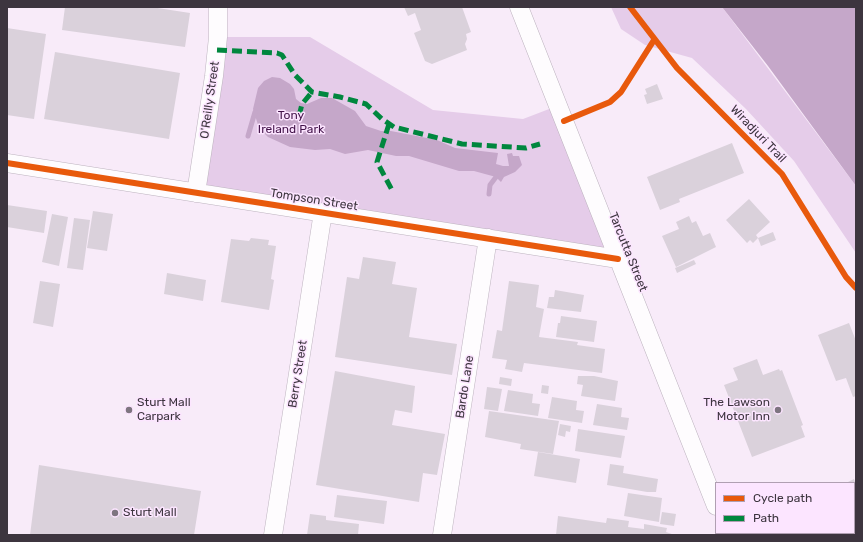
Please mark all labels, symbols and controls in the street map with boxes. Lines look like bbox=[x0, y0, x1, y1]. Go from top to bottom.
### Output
street label: O'Reilly Street bbox=[197, 60, 223, 140]
street label: Wiradjuri Trail bbox=[727, 102, 789, 166]
park label: Tony Ireland Park bbox=[258, 109, 324, 137]
street label: Tompson Street bbox=[269, 186, 359, 214]
street label: Tarcutta Street bbox=[606, 210, 650, 294]
street label: Berry Street bbox=[286, 339, 310, 409]
street label: Bardo Lane bbox=[453, 355, 477, 419]
place label: Sturt Mall Carpark bbox=[137, 396, 191, 424]
place label: The Lawson Motor Inn bbox=[703, 396, 770, 424]
marker: Sturt Mall Carpark bbox=[124, 405, 134, 415]
marker: The Lawson Motor Inn bbox=[773, 405, 783, 415]
legend bbox=[715, 482, 855, 534]
text: Cycle path bbox=[753, 491, 812, 505]
place label: Sturt Mall bbox=[123, 506, 177, 520]
marker: Sturt Mall bbox=[110, 508, 120, 518]
text: Path bbox=[753, 511, 779, 525]

